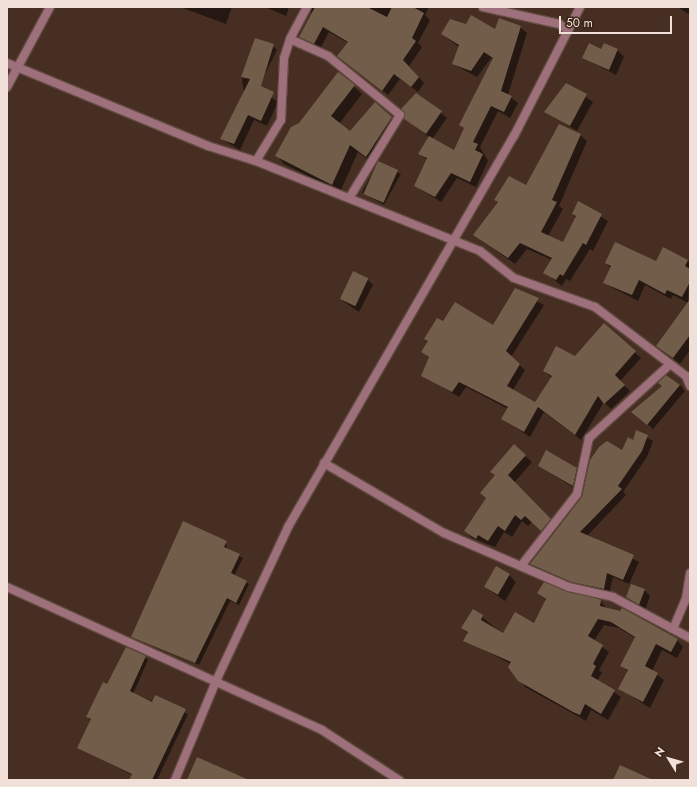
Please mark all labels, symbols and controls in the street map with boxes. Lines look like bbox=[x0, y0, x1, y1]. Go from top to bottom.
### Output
scale bar bbox=[561, 8, 674, 34]
text: 50 m bbox=[566, 14, 593, 32]
north arrow bbox=[649, 739, 689, 779]
text: N bbox=[650, 743, 668, 760]

